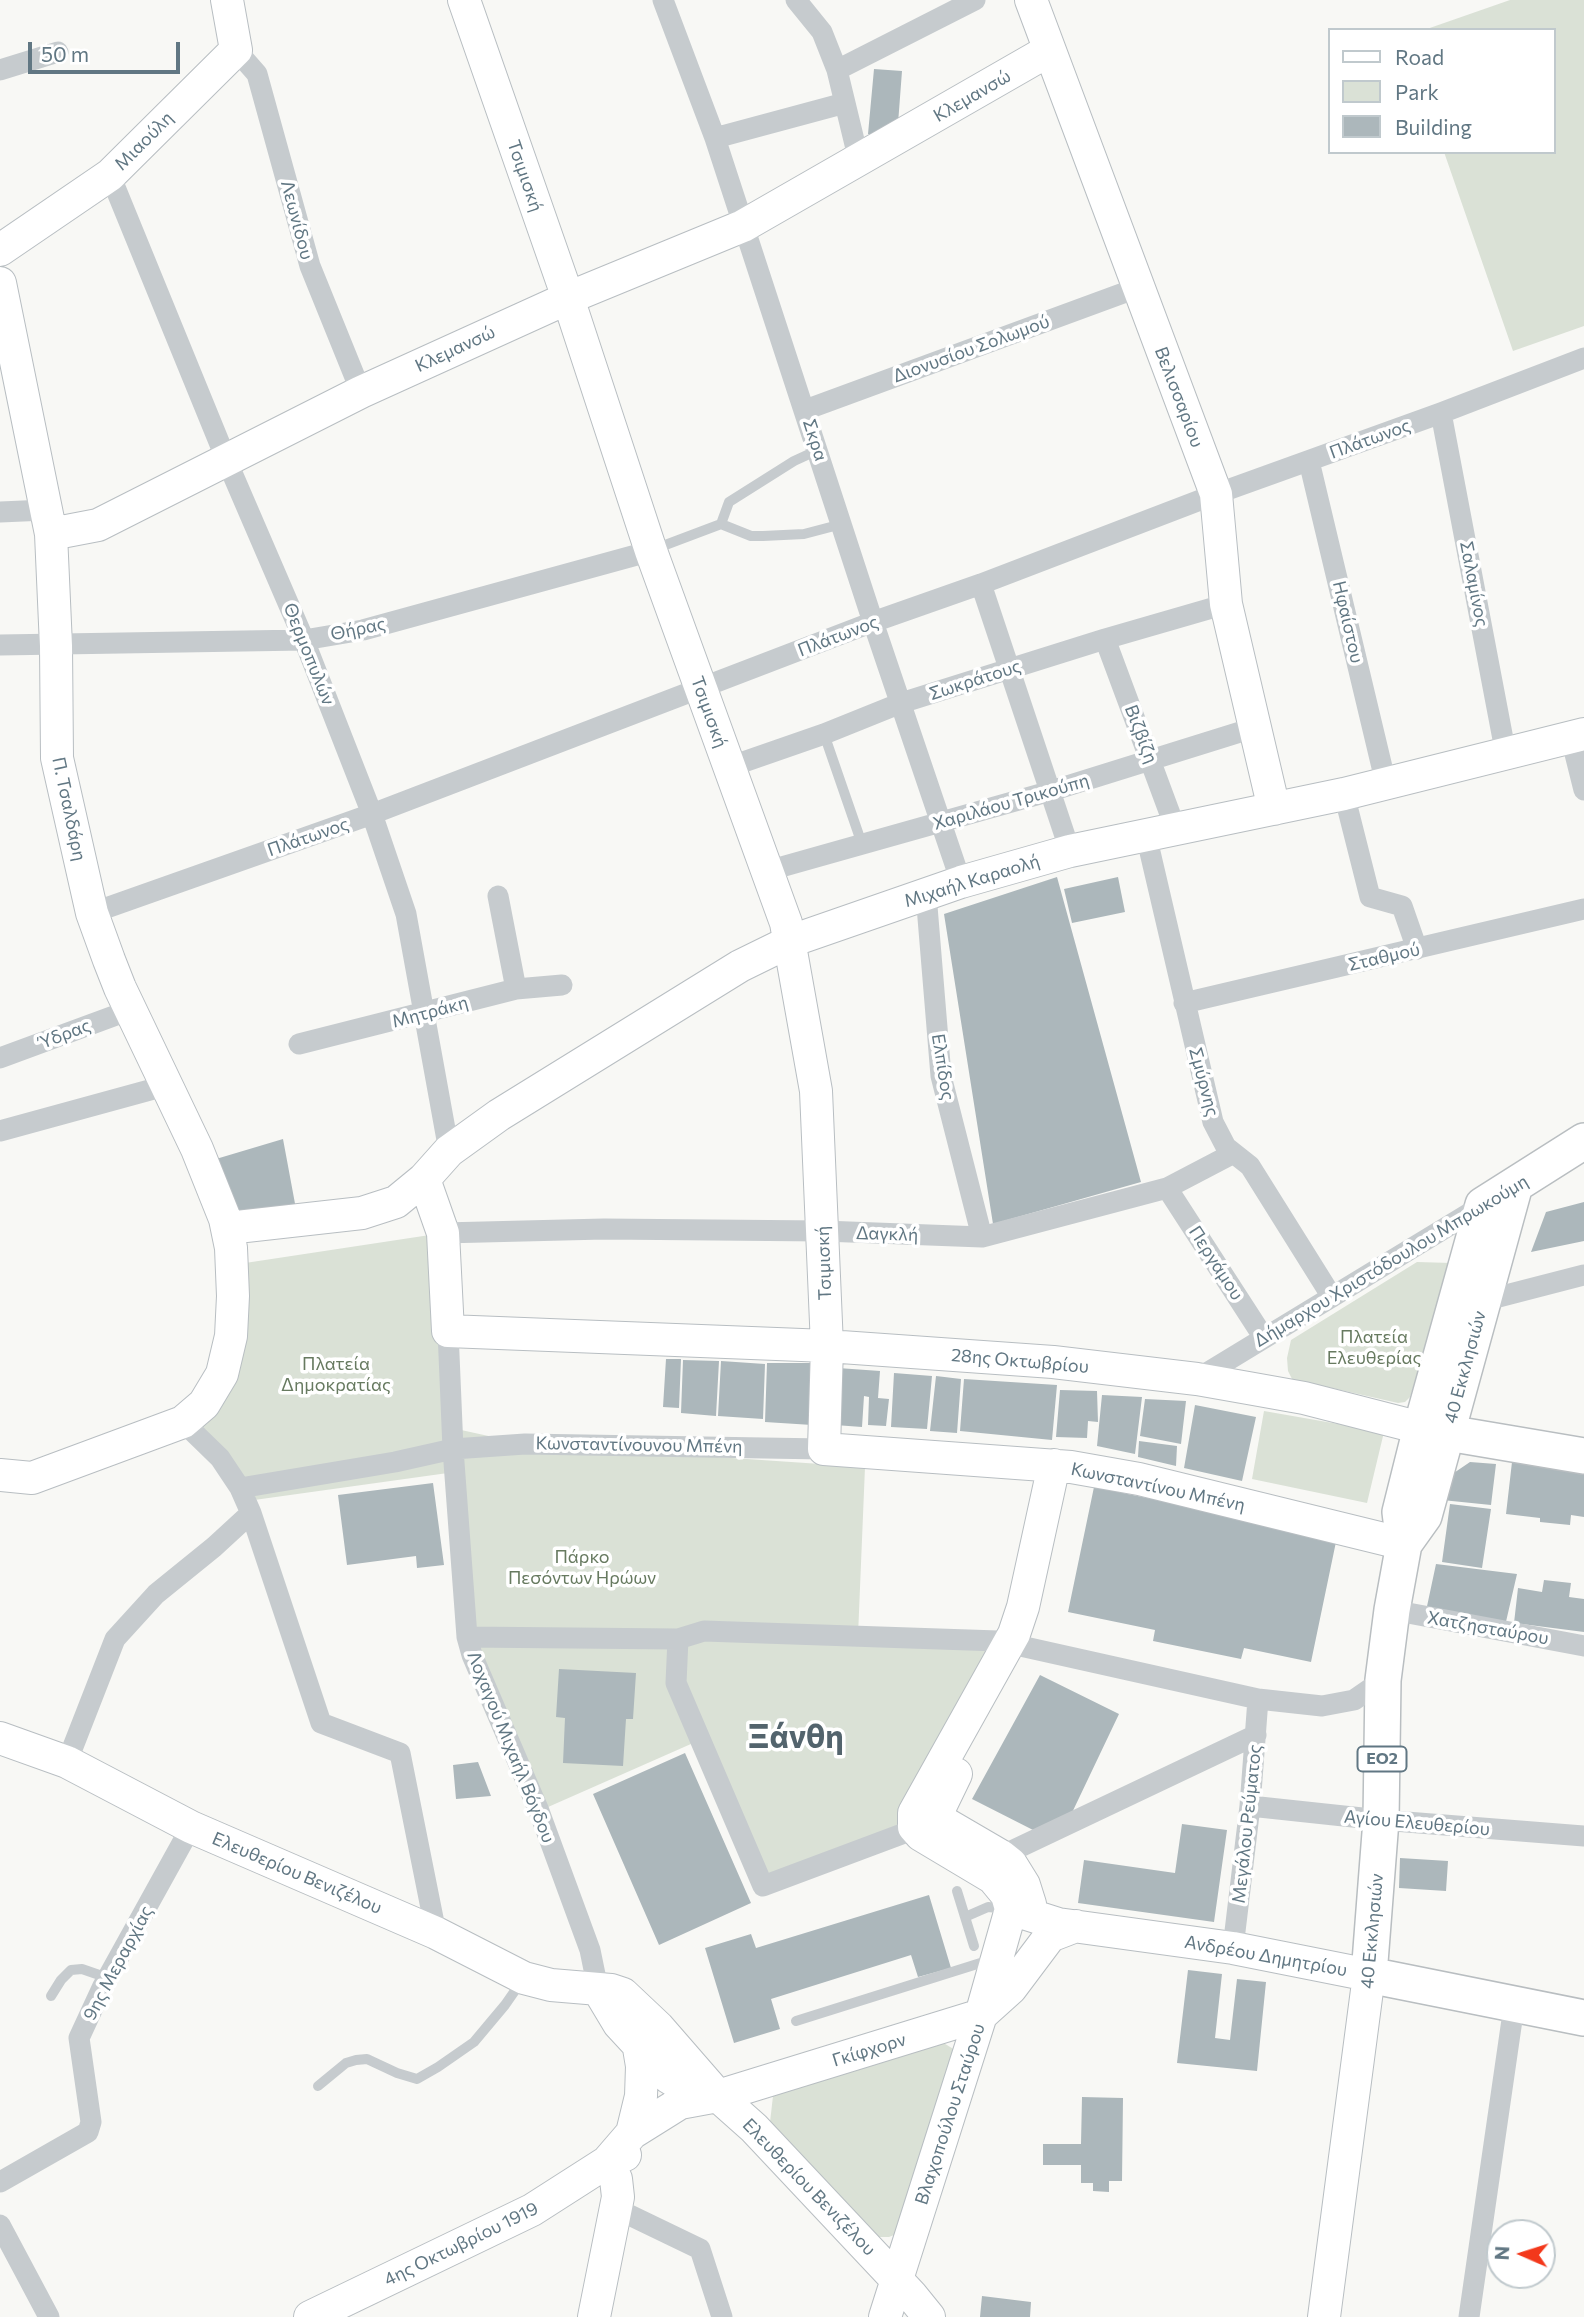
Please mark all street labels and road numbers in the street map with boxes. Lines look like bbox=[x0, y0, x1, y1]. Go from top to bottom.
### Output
street label: Κλεμανσώ bbox=[930, 65, 1014, 127]
street label: Μιαούλη bbox=[110, 107, 178, 175]
street label: Τσιμισκή bbox=[503, 137, 547, 215]
street label: Λεωνίδου bbox=[276, 178, 318, 262]
street label: Διονυσίου Σολωμού bbox=[890, 311, 1052, 387]
street label: Κλεμανσώ bbox=[412, 321, 498, 377]
street label: Βελισσαρίου bbox=[1150, 344, 1208, 450]
street label: Πλάτωνος bbox=[1327, 414, 1413, 464]
street label: Σκρα bbox=[798, 416, 832, 464]
street label: Σαλαμίνος bbox=[1455, 539, 1493, 629]
street label: Ηφαίστου bbox=[1328, 579, 1368, 665]
street label: Θερμοπυλών bbox=[279, 600, 339, 708]
street label: Πλάτωνος bbox=[795, 611, 881, 661]
street label: Θήρας bbox=[329, 613, 387, 645]
street label: Σωκράτους bbox=[927, 655, 1023, 705]
street label: Τσιμισκή bbox=[686, 673, 732, 751]
street label: Βιζβίζη bbox=[1120, 702, 1162, 766]
street label: Π. Τσαλδάρη bbox=[47, 755, 91, 863]
street label: Χαριλάου Τρικούπη bbox=[931, 769, 1091, 835]
street label: Πλάτωνος bbox=[265, 813, 351, 861]
street label: Μιχαήλ Καραολή bbox=[902, 850, 1042, 912]
street label: Σταθμού bbox=[1346, 938, 1422, 976]
street label: Μητράκη bbox=[390, 991, 470, 1033]
street label: Ύδρας bbox=[36, 1014, 94, 1054]
street label: Ελπίδος bbox=[927, 1032, 959, 1102]
street label: Σμύρνης bbox=[1184, 1045, 1224, 1119]
street label: Δήμαρχου Χριστόδουλου Μπρωκούμη bbox=[1250, 1170, 1532, 1352]
street label: Δαγκλή bbox=[855, 1222, 919, 1246]
street label: Περγάμου bbox=[1184, 1222, 1248, 1304]
street label: Τσιμισκή bbox=[812, 1225, 836, 1301]
street label: 40 Εκκλησιών bbox=[1440, 1308, 1490, 1426]
street label: 28ης Οκτωβρίου bbox=[950, 1344, 1090, 1378]
street label: Κωνσταντίνουνου Μπένη bbox=[535, 1432, 743, 1458]
street label: Κωνσταντίνου Μπένη bbox=[1069, 1458, 1247, 1516]
street label: Χατζησταύρου bbox=[1426, 1607, 1550, 1649]
street label: Λοχαγού Μιχαήλ Βόγδου bbox=[463, 1648, 559, 1846]
street label: Μεγάλου Ρεύματος bbox=[1228, 1743, 1266, 1905]
road number: ΕΟ2 bbox=[1358, 1746, 1406, 1772]
street label: Αγίου Ελευθερίου bbox=[1343, 1806, 1491, 1840]
street label: Ελευθερίου Βενιζέλου bbox=[209, 1827, 385, 1919]
street label: 40 Εκκλησιών bbox=[1356, 1872, 1388, 1990]
street label: 9ης Μεραρχίας bbox=[79, 1902, 157, 2024]
street label: Ανδρέου Δημητρίου bbox=[1183, 1931, 1349, 1981]
street label: Βλαχοπούλου Σταύρου bbox=[910, 2021, 990, 2207]
street label: Γκίφχορν bbox=[829, 2029, 909, 2071]
street label: Ελευθερίου Βενιζέλου bbox=[738, 2114, 880, 2260]
street label: 4ης Οκτωβρίου 1919 bbox=[380, 2197, 542, 2291]

